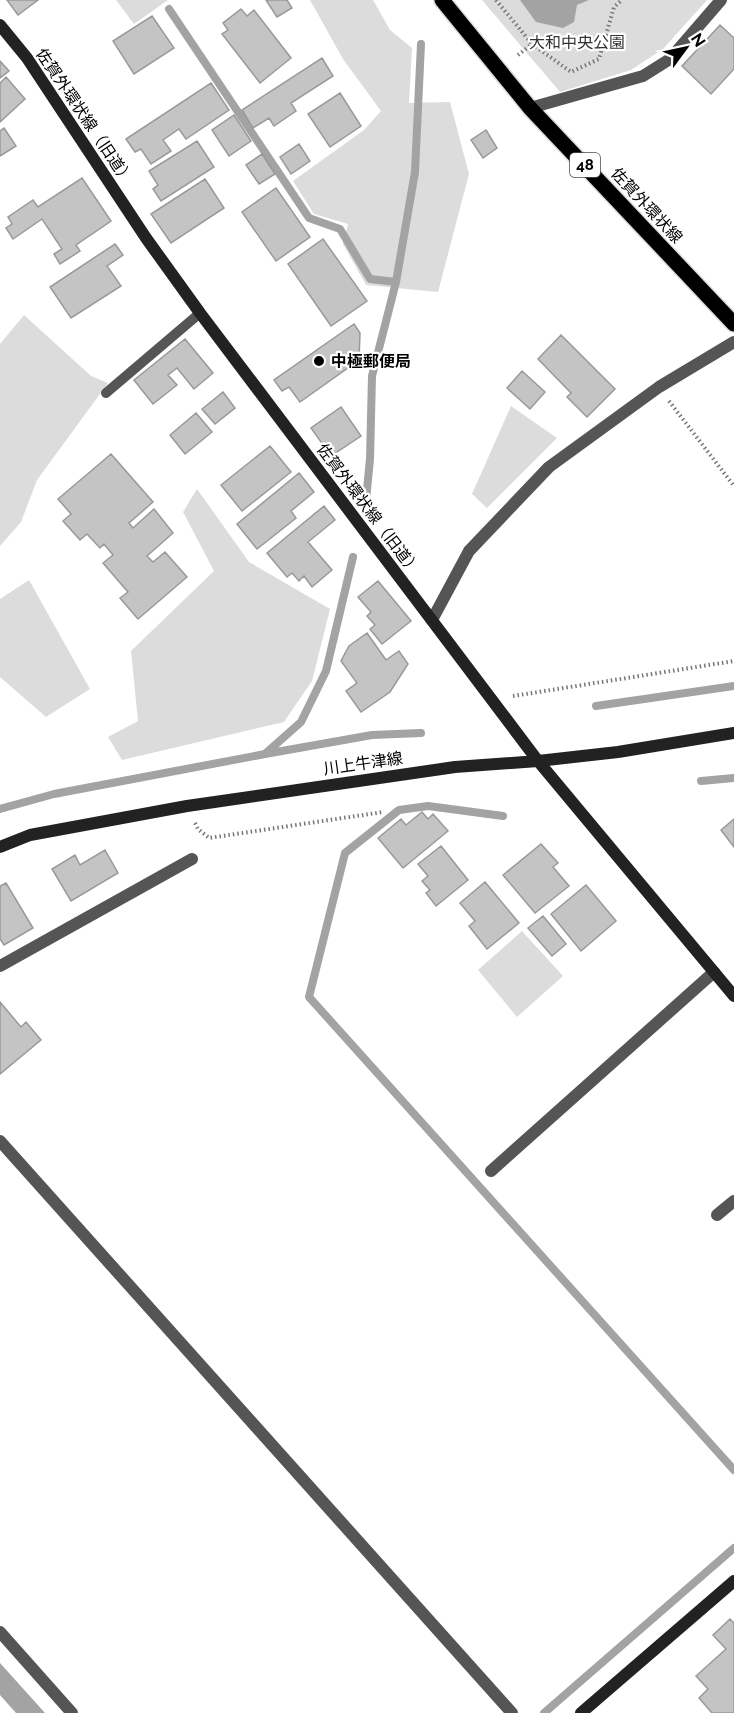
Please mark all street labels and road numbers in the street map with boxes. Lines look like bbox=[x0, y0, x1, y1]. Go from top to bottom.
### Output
street label: 佐賀外環状線（旧道） bbox=[32, 45, 137, 188]
road number: 48 bbox=[570, 153, 600, 177]
street label: 佐賀外環状線 bbox=[607, 164, 686, 247]
street label: 佐賀外環状線（旧道） bbox=[313, 440, 424, 579]
street label: 川上牛津線 bbox=[322, 749, 404, 778]

